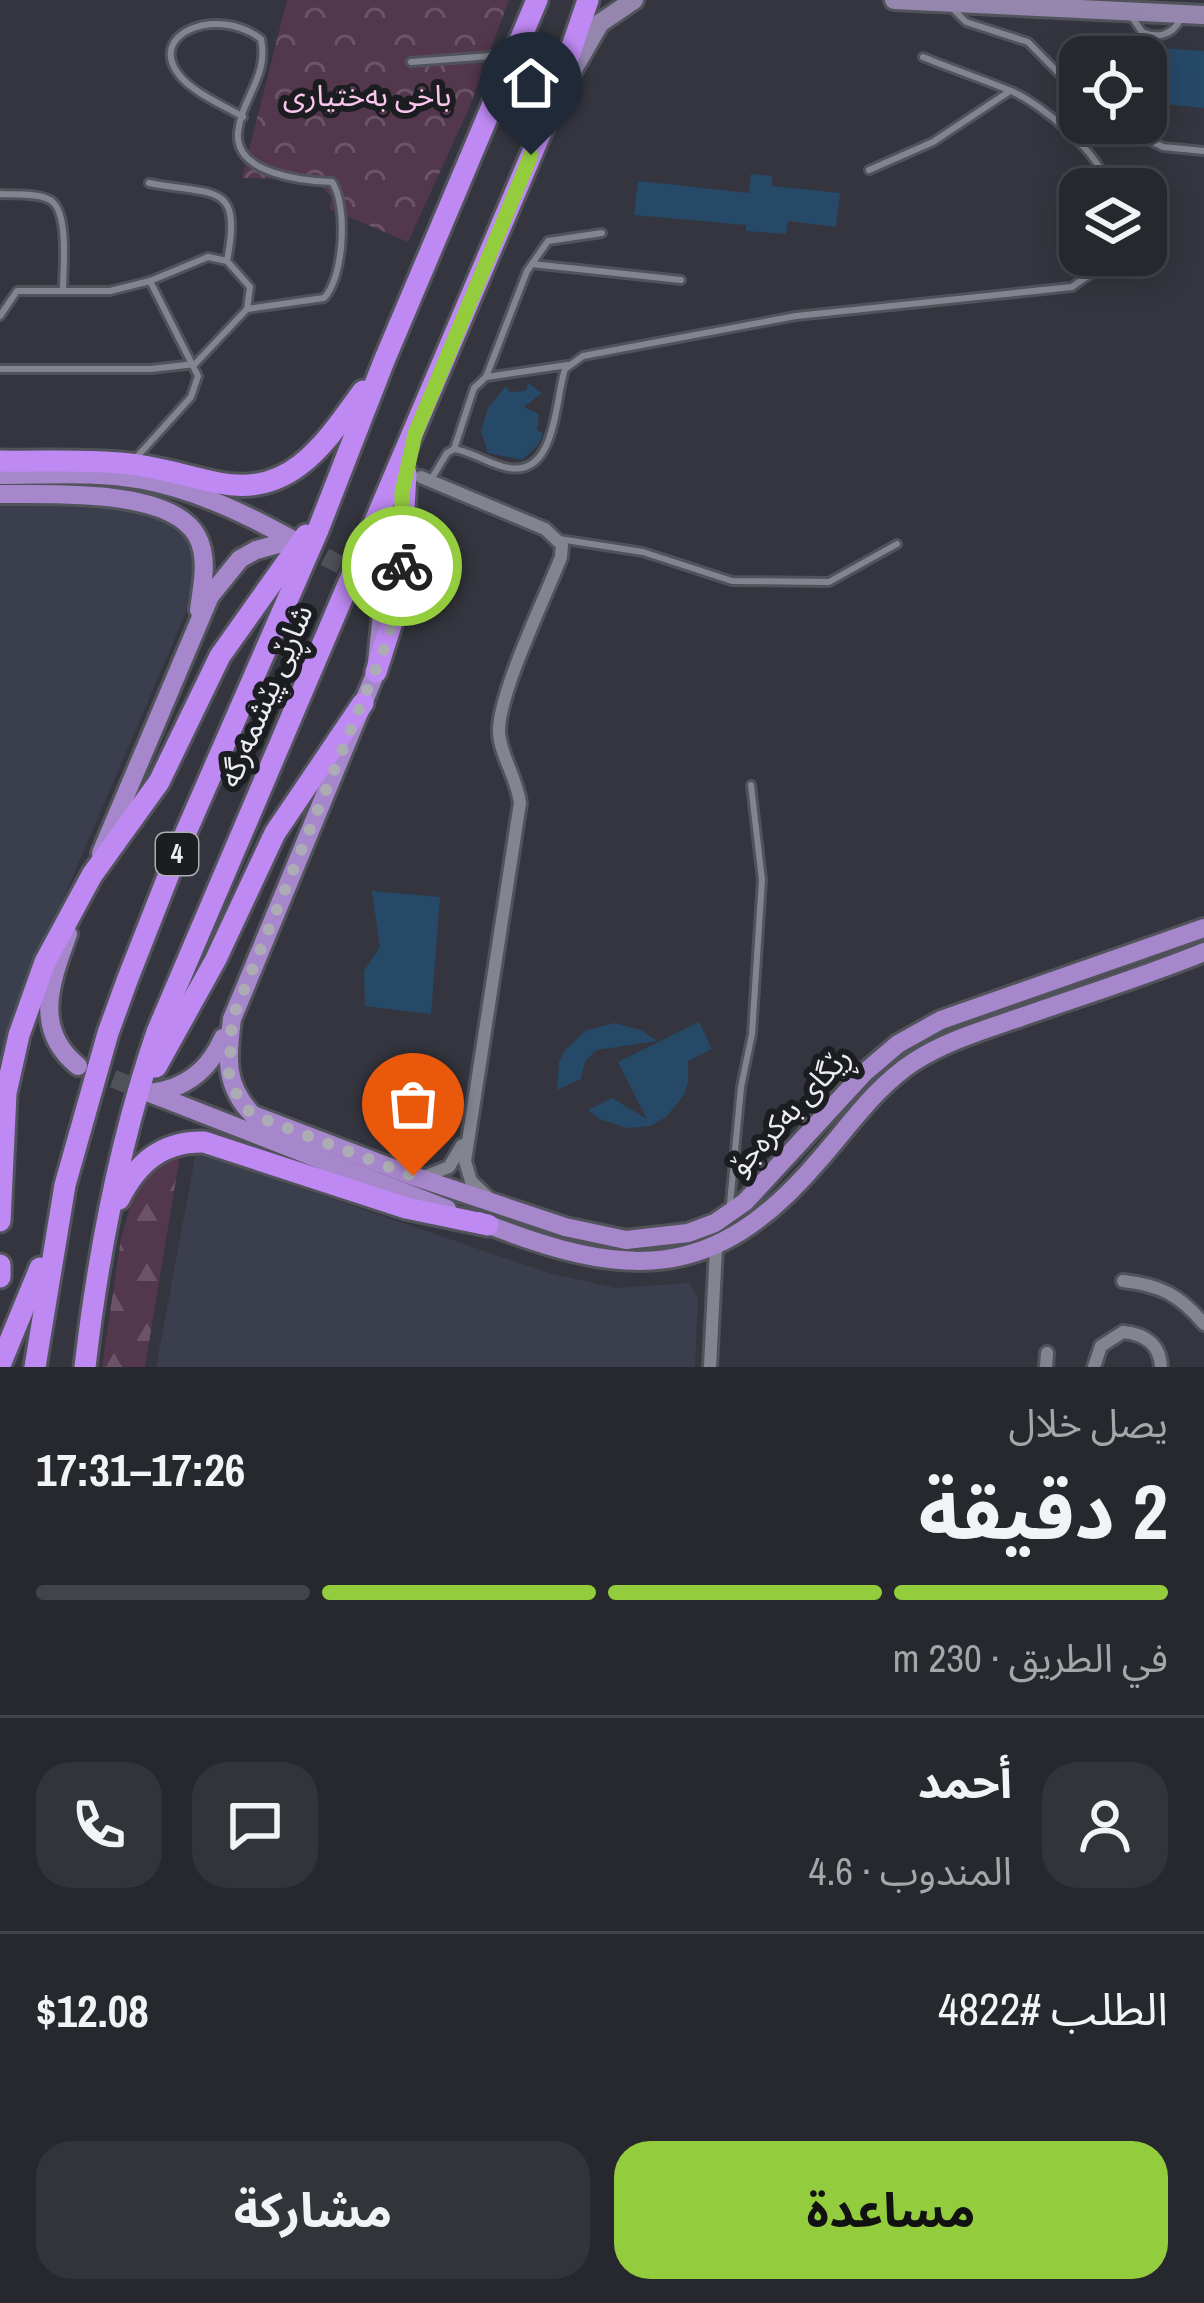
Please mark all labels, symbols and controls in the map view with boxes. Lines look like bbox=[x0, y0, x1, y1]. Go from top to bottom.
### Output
pin bbox=[480, 32, 582, 155]
map controls bbox=[1059, 36, 1167, 276]
button: locate bbox=[1059, 36, 1167, 144]
icon: home bbox=[498, 50, 564, 116]
park label: باخی بەختیاری bbox=[283, 75, 451, 115]
button: layers bbox=[1059, 168, 1167, 276]
courier bbox=[342, 506, 462, 626]
icon: bike bbox=[369, 533, 435, 599]
street label: شاڕێی پێشمەرگە bbox=[209, 598, 326, 795]
road number: 4 bbox=[156, 833, 198, 875]
street label: ڕێگای بەکرەجۆ bbox=[719, 1037, 863, 1187]
pin bbox=[362, 1053, 464, 1176]
icon: bag bbox=[380, 1071, 446, 1137]
text: يصل خلال bbox=[1009, 1397, 1168, 1449]
text: 17:26–17:31 bbox=[36, 1439, 245, 1500]
text: 2 دقيقة bbox=[918, 1458, 1168, 1563]
text: في الطريق · 230 m bbox=[893, 1632, 1168, 1684]
text: أحمد bbox=[918, 1751, 1012, 1812]
button: phone bbox=[36, 1762, 162, 1888]
button: chat bbox=[192, 1762, 318, 1888]
button: person bbox=[1042, 1762, 1168, 1888]
text: المندوب · 4.6 bbox=[809, 1845, 1012, 1897]
text: الطلب #4822 bbox=[938, 1978, 1168, 2039]
text: $12.08 bbox=[36, 1980, 149, 2041]
button: مشاركة bbox=[36, 2141, 590, 2279]
button: مساعدة bbox=[614, 2141, 1168, 2279]

